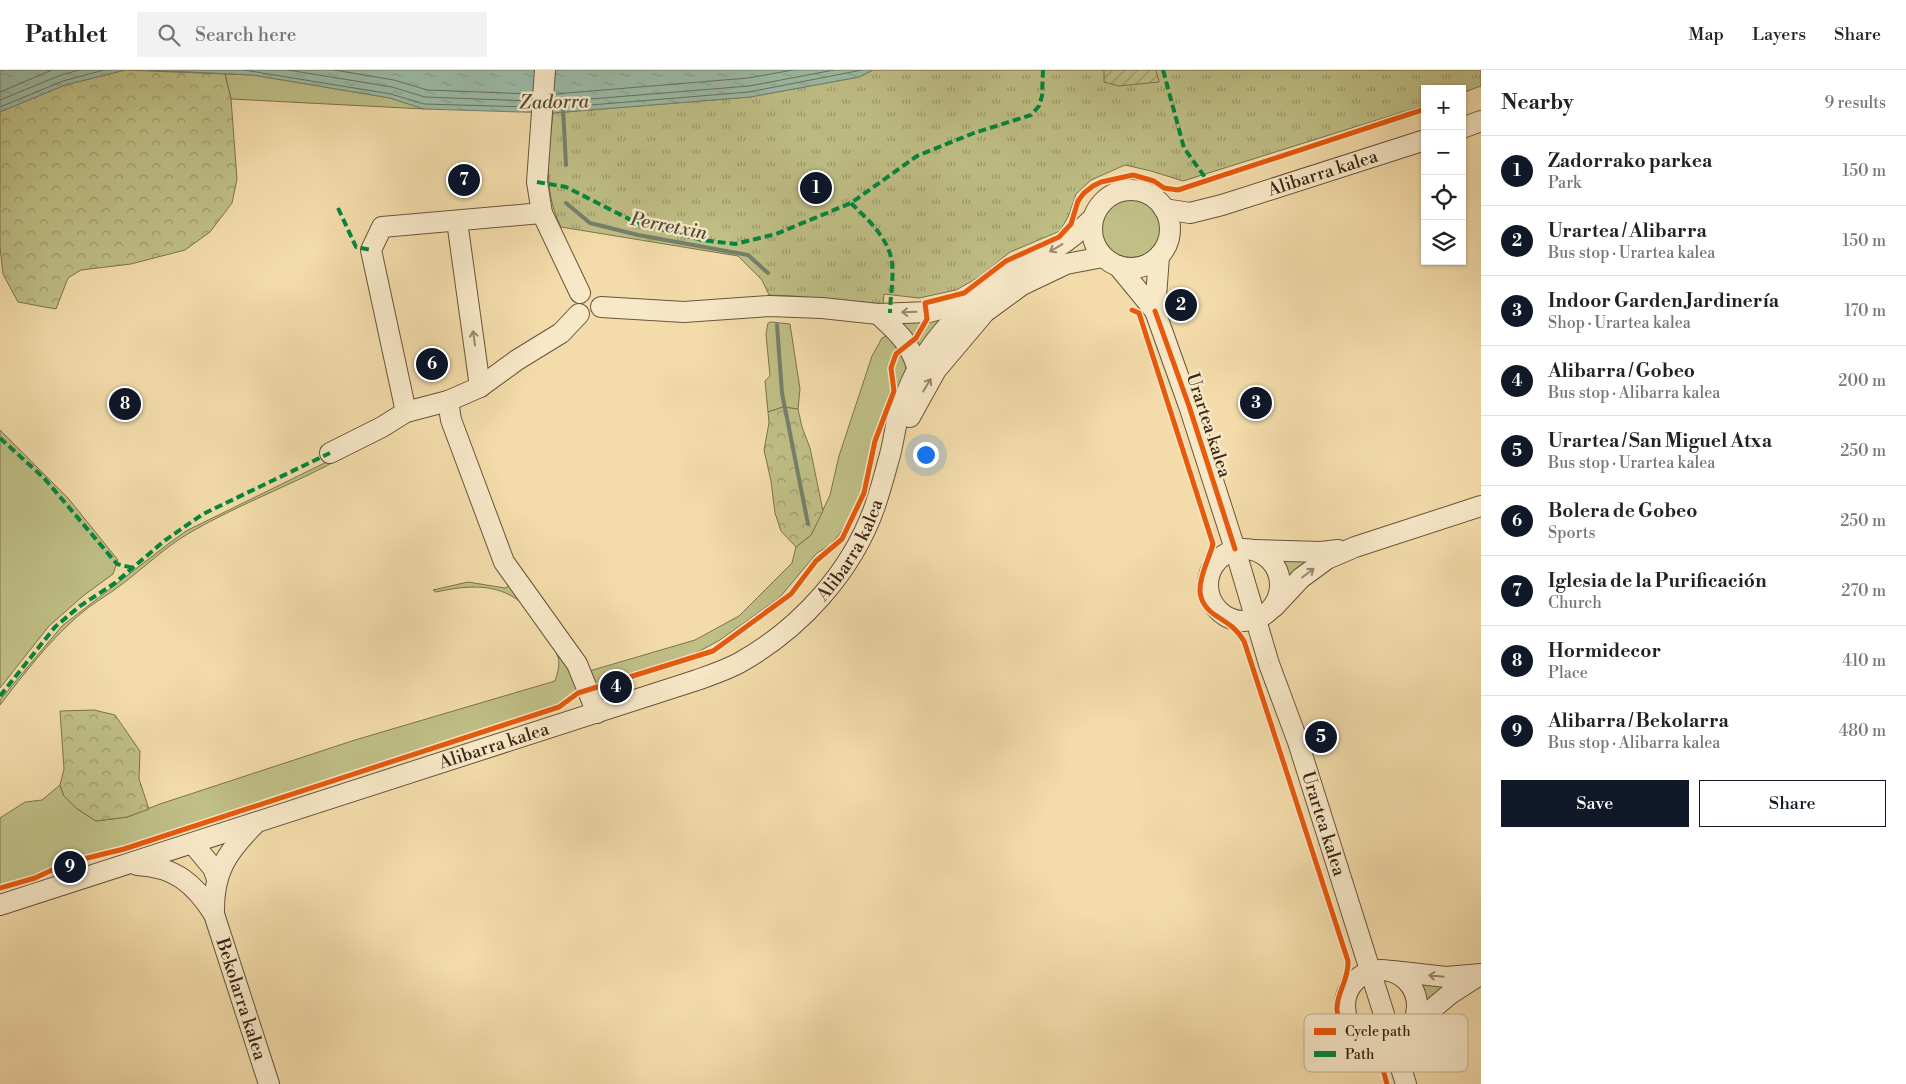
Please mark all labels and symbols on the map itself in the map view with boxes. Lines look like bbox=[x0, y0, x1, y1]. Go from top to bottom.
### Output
water label: Zadorra bbox=[519, 89, 589, 115]
street label: Alibarra kalea bbox=[1264, 145, 1382, 202]
pin: 7 bbox=[448, 161, 480, 199]
pin: 1 bbox=[800, 169, 832, 207]
water label: Perretxin bbox=[628, 207, 709, 245]
one-way arrow bbox=[1049, 244, 1063, 254]
pin: 2 bbox=[1165, 286, 1197, 324]
one-way arrow bbox=[901, 308, 917, 317]
one-way arrow bbox=[469, 331, 479, 347]
pin: 6 bbox=[416, 345, 448, 383]
street label: Urartea kalea bbox=[1181, 370, 1237, 481]
one-way arrow bbox=[922, 378, 933, 392]
pin: 3 bbox=[1240, 384, 1272, 422]
pin: 8 bbox=[109, 385, 141, 423]
your location bbox=[913, 442, 939, 468]
street label: Alibarra kalea bbox=[811, 496, 889, 607]
one-way arrow bbox=[1301, 567, 1314, 578]
pin: 4 bbox=[600, 668, 632, 706]
street label: Alibarra kalea bbox=[435, 717, 553, 775]
pin: 5 bbox=[1305, 718, 1337, 756]
street label: Urartea kalea bbox=[1296, 768, 1351, 880]
pin: 9 bbox=[54, 848, 86, 886]
street label: Bekolarra kalea bbox=[210, 934, 272, 1064]
one-way arrow bbox=[1429, 971, 1445, 981]
legend bbox=[1304, 1014, 1468, 1072]
text: Cycle path bbox=[1345, 1023, 1411, 1041]
text: Path bbox=[1345, 1046, 1375, 1064]

